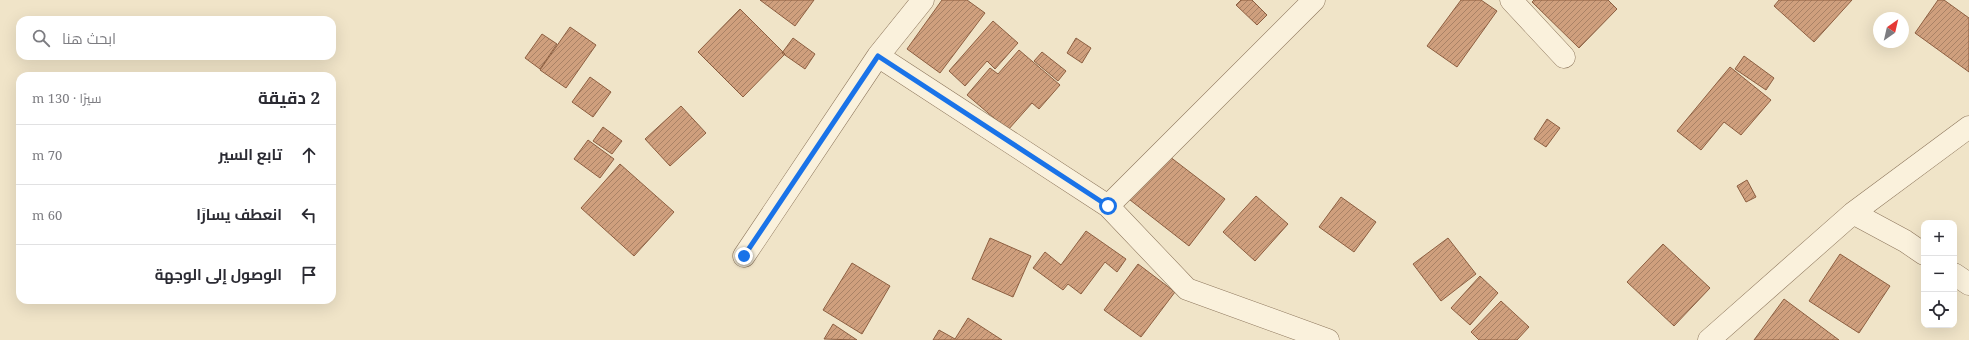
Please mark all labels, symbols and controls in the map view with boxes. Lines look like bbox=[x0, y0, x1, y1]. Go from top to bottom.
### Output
north arrow bbox=[1873, 12, 1909, 48]
search box bbox=[16, 16, 336, 60]
icon: search bbox=[30, 27, 52, 49]
text: ابحث هنا bbox=[62, 28, 116, 48]
text: 2 دقيقة bbox=[258, 86, 320, 109]
text: سيرًا · 130 m bbox=[32, 89, 101, 107]
text: تابع السير bbox=[218, 144, 282, 164]
icon: ahead bbox=[298, 144, 320, 166]
text: 70 m bbox=[32, 146, 62, 164]
route start bbox=[1099, 197, 1117, 215]
text: انعطف يسارًا bbox=[196, 204, 282, 224]
icon: left bbox=[298, 204, 320, 226]
text: 60 m bbox=[32, 206, 62, 224]
map controls bbox=[1921, 220, 1957, 328]
button: + bbox=[1921, 220, 1957, 256]
route end bbox=[735, 247, 753, 265]
button: − bbox=[1921, 256, 1957, 292]
text: الوصول إلى الوجهة bbox=[155, 264, 282, 284]
icon: arrive bbox=[298, 264, 320, 286]
button: locate bbox=[1921, 292, 1957, 328]

